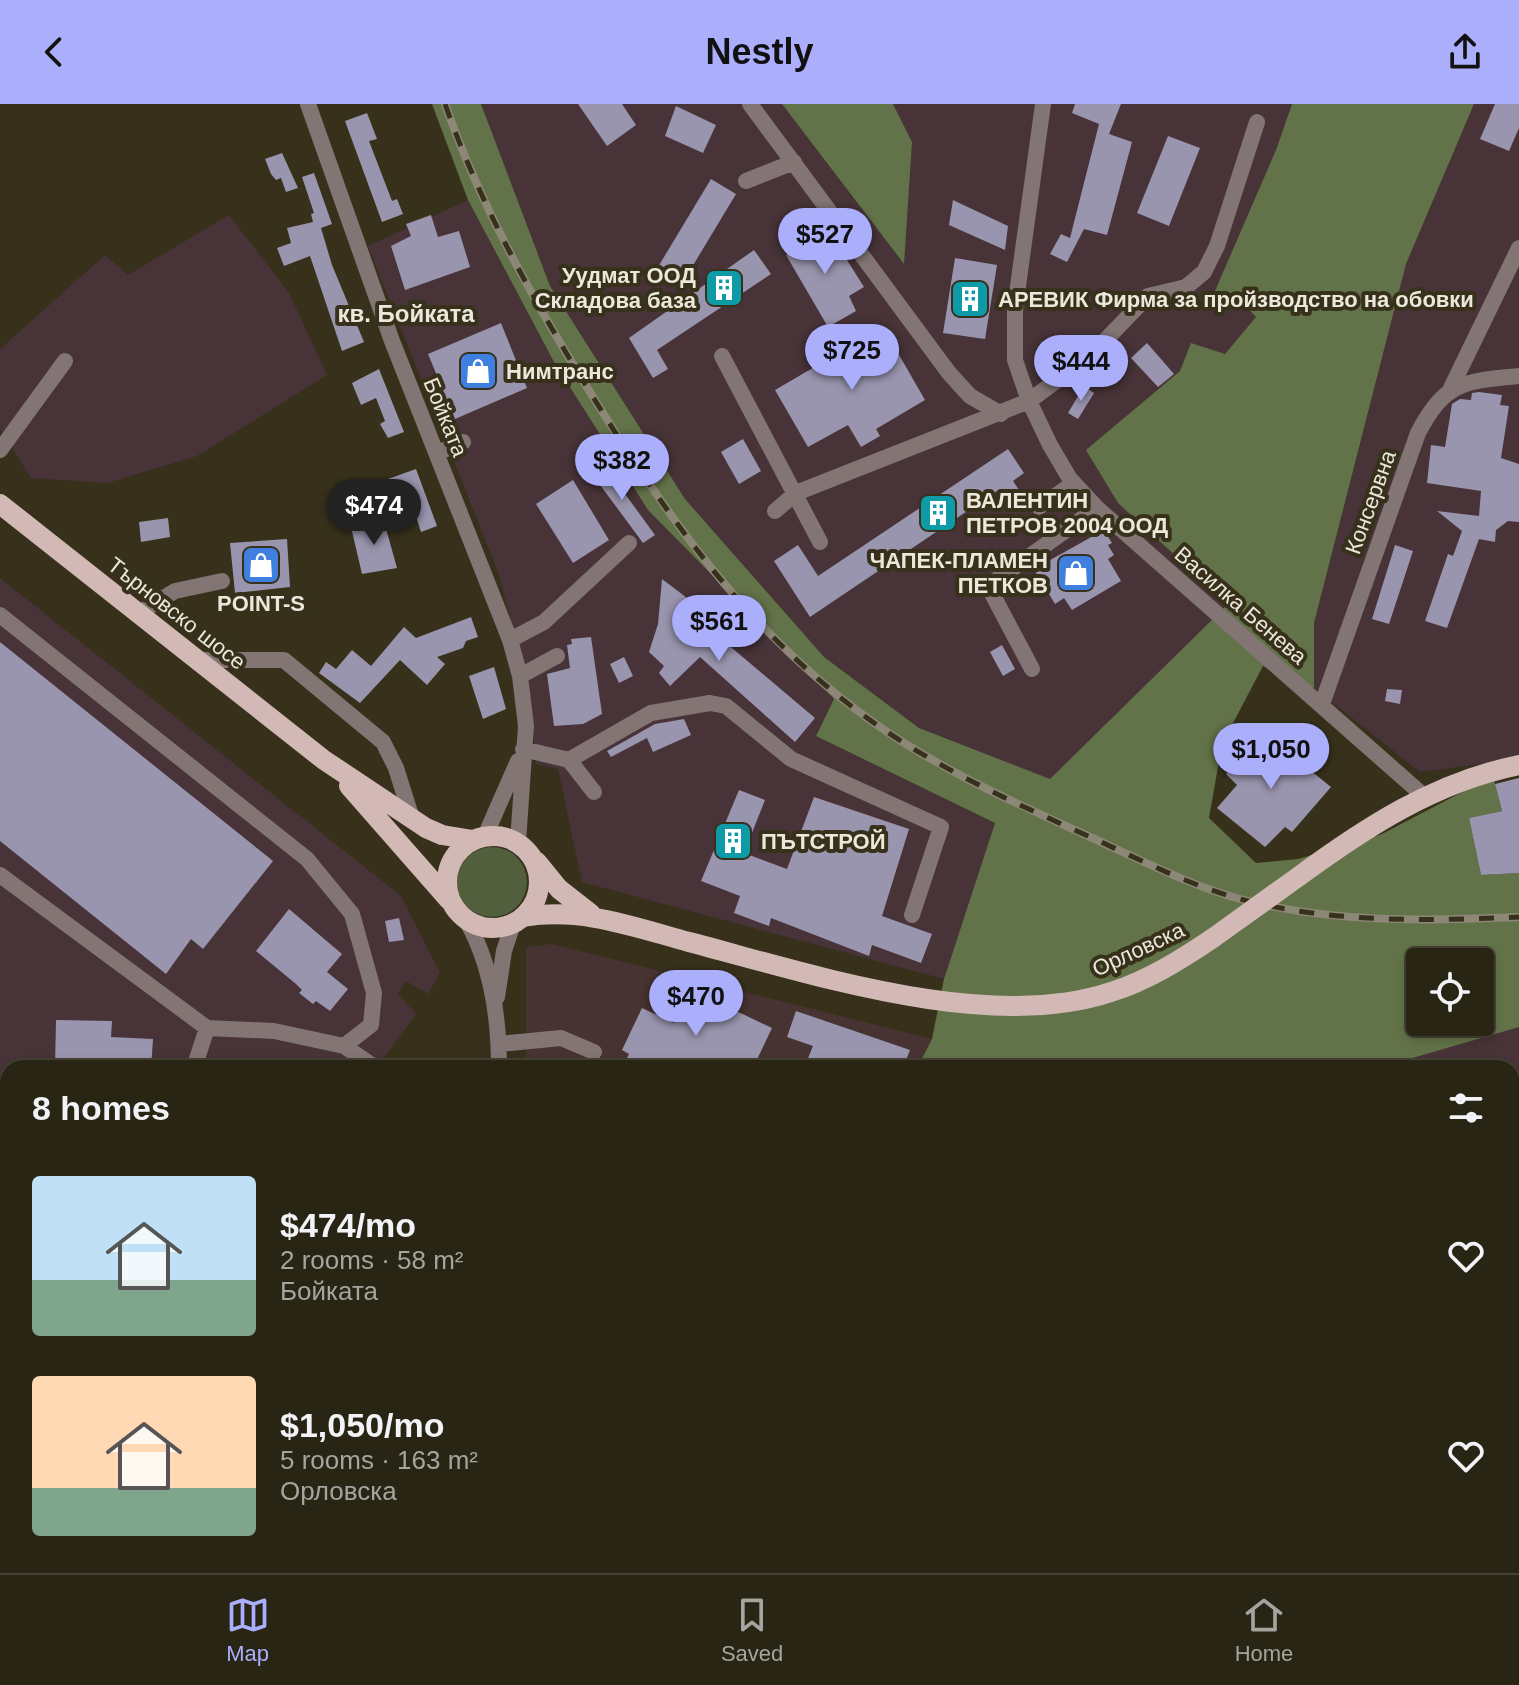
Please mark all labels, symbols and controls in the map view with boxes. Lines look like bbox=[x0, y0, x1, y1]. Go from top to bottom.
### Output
icon: back bbox=[32, 30, 76, 74]
icon: share bbox=[1443, 30, 1487, 74]
text: Nestly bbox=[705, 31, 814, 72]
pin: $527 bbox=[778, 208, 872, 276]
text: $527 bbox=[796, 219, 854, 249]
place label: Уудмат ООД Складова база bbox=[535, 263, 697, 313]
building icon: Уудмат ООД Складова база bbox=[703, 267, 745, 309]
building icon: АРЕВИК Фирма за пройзводство на обовки bbox=[949, 278, 991, 320]
place label: АРЕВИК Фирма за пройзводство на обовки bbox=[998, 287, 1474, 312]
district label: кв. Бойката bbox=[337, 300, 475, 327]
pin: $725 bbox=[805, 324, 899, 392]
text: $725 bbox=[823, 335, 881, 365]
pin: $444 bbox=[1034, 335, 1128, 403]
text: $444 bbox=[1052, 346, 1110, 376]
shop icon: Нимтранс bbox=[457, 350, 499, 392]
place label: Нимтранс bbox=[506, 359, 614, 384]
street label: Бойката bbox=[418, 374, 473, 461]
pin: $382 bbox=[575, 434, 669, 502]
text: $382 bbox=[593, 445, 651, 475]
street label: Консервна bbox=[1340, 446, 1401, 558]
pin: $474 bbox=[327, 479, 421, 547]
place label: ВАЛЕНТИН ПЕТРОВ 2004 ООД bbox=[966, 488, 1168, 538]
text: $474 bbox=[345, 490, 403, 520]
building icon: ВАЛЕНТИН ПЕТРОВ 2004 ООД bbox=[917, 492, 959, 534]
street label: Василка Бенева bbox=[1170, 541, 1312, 670]
shop icon: POINT-S bbox=[240, 544, 282, 586]
place label: ЧАПЕК-ПЛАМЕН ПЕТКОВ bbox=[870, 548, 1048, 598]
street label: Търновско шосе bbox=[103, 552, 250, 675]
shop icon: ЧАПЕК-ПЛАМЕН ПЕТКОВ bbox=[1055, 552, 1097, 594]
place label: POINT-S bbox=[217, 591, 305, 616]
pin: $561 bbox=[672, 595, 766, 663]
text: $561 bbox=[690, 606, 748, 636]
pin: $1,050 bbox=[1206, 723, 1336, 791]
text: $1,050 bbox=[1231, 734, 1311, 764]
building icon: ПЪТСТРОЙ bbox=[712, 820, 754, 862]
place label: ПЪТСТРОЙ bbox=[761, 829, 885, 854]
street label: Орловска bbox=[1088, 917, 1189, 982]
map controls bbox=[1406, 948, 1494, 1036]
button: locate bbox=[1406, 948, 1494, 1036]
pin: $470 bbox=[649, 970, 743, 1038]
text: $470 bbox=[667, 981, 725, 1011]
icon: filters bbox=[1444, 1086, 1488, 1130]
text: 8 homes bbox=[32, 1089, 170, 1127]
text: $474/mo bbox=[280, 1206, 416, 1244]
icon: home bbox=[96, 1208, 192, 1304]
icon: heart bbox=[1444, 1234, 1488, 1278]
text: 2 rooms · 58 m² bbox=[280, 1245, 464, 1275]
text: Бойката bbox=[280, 1276, 378, 1306]
text: $1,050/mo bbox=[280, 1406, 444, 1444]
icon: home bbox=[96, 1408, 192, 1504]
icon: heart bbox=[1444, 1434, 1488, 1478]
text: 5 rooms · 163 m² bbox=[280, 1445, 478, 1475]
text: Орловска bbox=[280, 1476, 397, 1506]
tab: Map bbox=[226, 1593, 270, 1667]
tab: Saved bbox=[721, 1593, 783, 1667]
tab: Home bbox=[1235, 1593, 1293, 1667]

